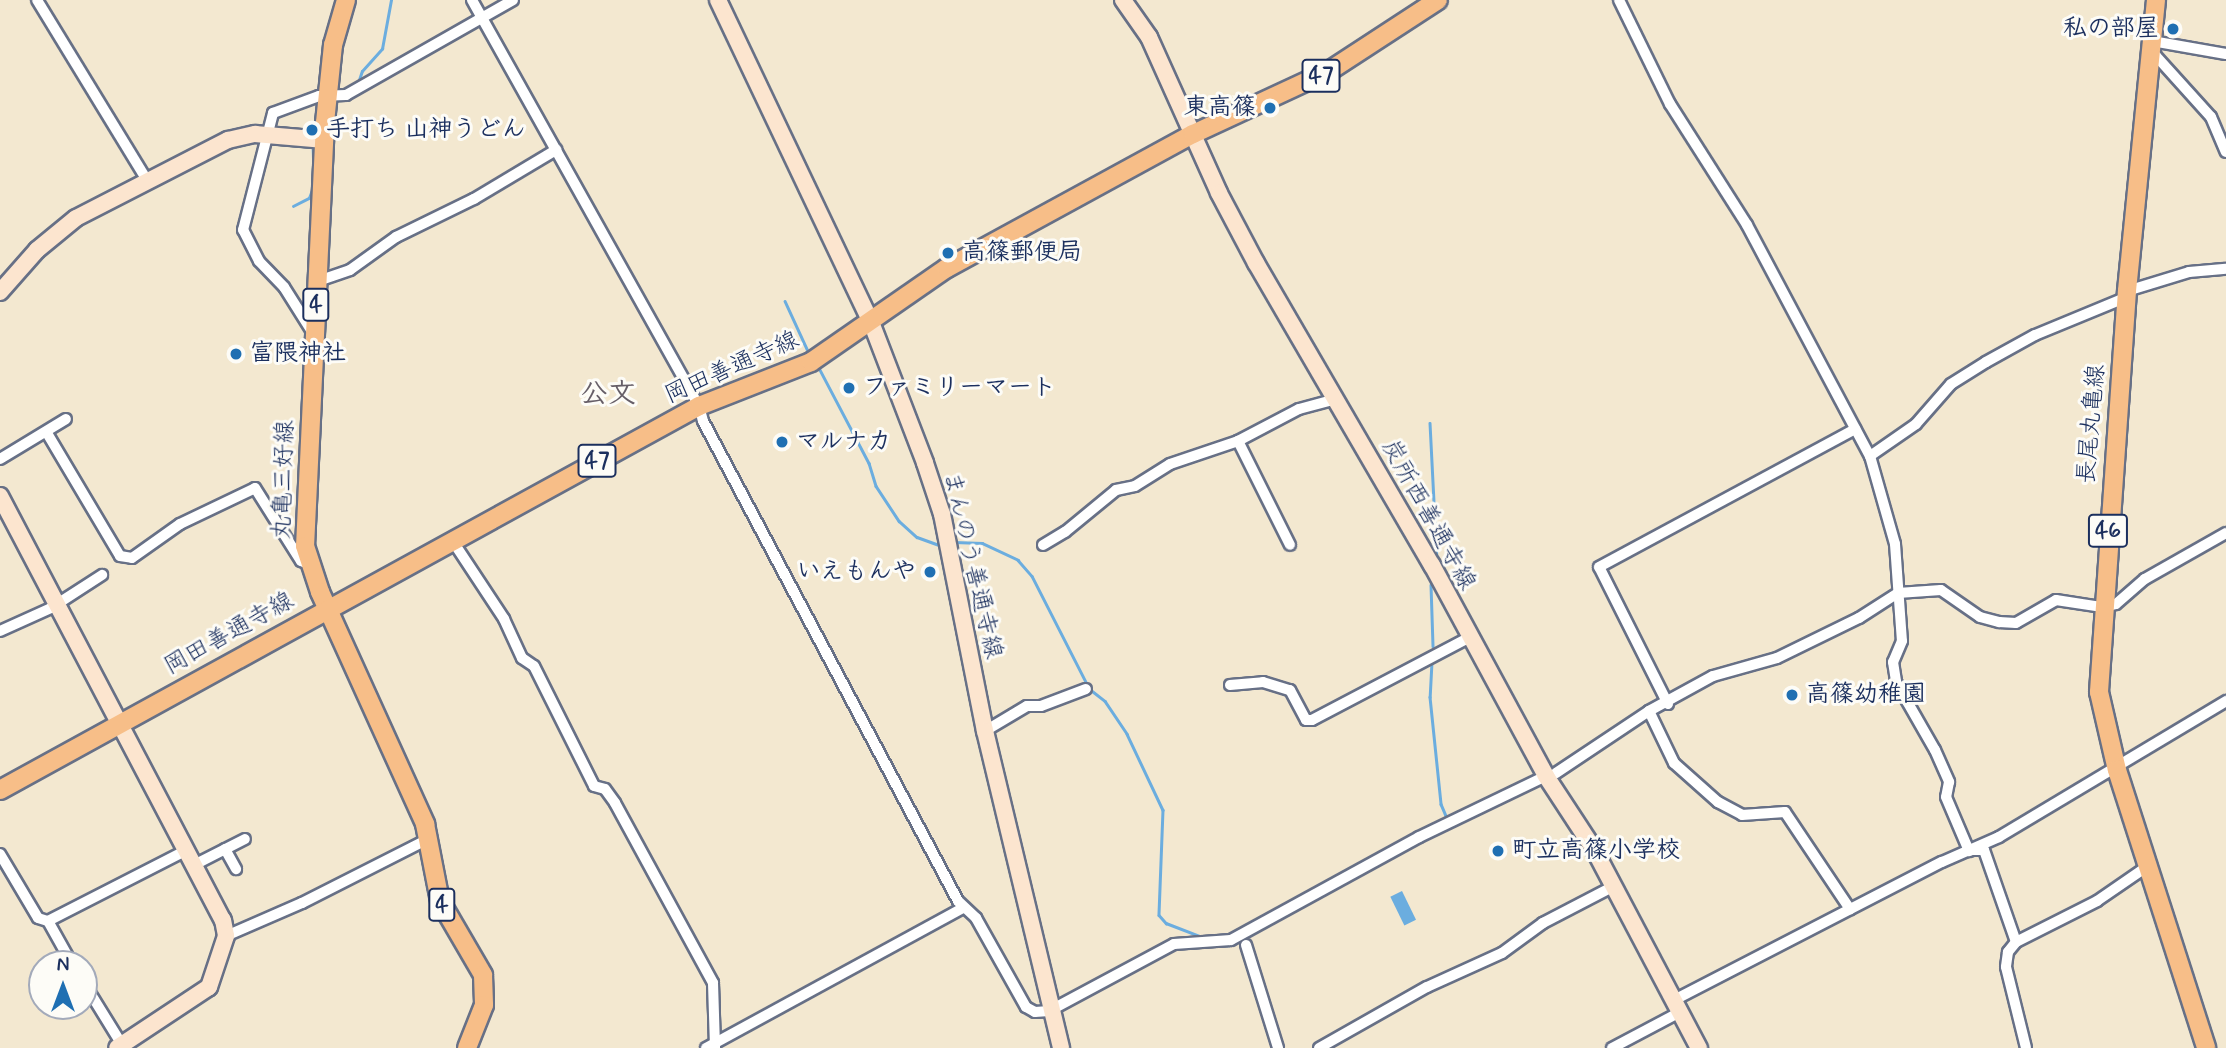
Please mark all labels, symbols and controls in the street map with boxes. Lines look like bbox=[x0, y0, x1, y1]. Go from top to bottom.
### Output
place label: 私の部屋 bbox=[2063, 15, 2159, 43]
marker: 私の部屋 bbox=[2165, 21, 2181, 37]
road number: 47 bbox=[1300, 57, 1342, 96]
place label: 東高篠 bbox=[1184, 94, 1256, 122]
marker: 東高篠 bbox=[1262, 100, 1278, 116]
place label: 手打ち 山神うどん bbox=[326, 116, 524, 144]
marker: 手打ち 山神うどん bbox=[304, 122, 320, 138]
place label: 高篠郵便局 bbox=[962, 239, 1082, 267]
marker: 高篠郵便局 bbox=[940, 245, 956, 261]
road number: 4 bbox=[302, 286, 330, 324]
street label: 岡田善通寺線 bbox=[660, 326, 804, 410]
place label: 富隈神社 bbox=[250, 340, 346, 368]
marker: 富隈神社 bbox=[228, 346, 244, 362]
street label: 長尾丸亀線 bbox=[2072, 363, 2112, 485]
place label: ファミリーマート bbox=[863, 374, 1055, 402]
district label: 公文 bbox=[580, 378, 636, 412]
marker: ファミリーマート bbox=[841, 380, 857, 396]
street label: 丸亀三好線 bbox=[268, 420, 300, 540]
place label: マルナカ bbox=[796, 428, 892, 456]
marker: マルナカ bbox=[774, 434, 790, 450]
street label: 炭所西善通寺線 bbox=[1375, 435, 1481, 595]
road number: 47 bbox=[576, 442, 618, 481]
street label: まんのう善通寺線 bbox=[936, 468, 1008, 662]
road number: 46 bbox=[2087, 512, 2129, 551]
place label: いえもんや bbox=[796, 558, 916, 586]
marker: いえもんや bbox=[922, 564, 938, 580]
street label: 岡田善通寺線 bbox=[159, 586, 299, 682]
place label: 高篠幼稚園 bbox=[1806, 681, 1926, 709]
marker: 高篠幼稚園 bbox=[1784, 687, 1800, 703]
place label: 町立高篠小学校 bbox=[1512, 837, 1680, 865]
marker: 町立高篠小学校 bbox=[1490, 843, 1506, 859]
road number: 4 bbox=[428, 885, 456, 924]
north arrow bbox=[28, 950, 98, 1020]
text: N bbox=[57, 953, 69, 978]

